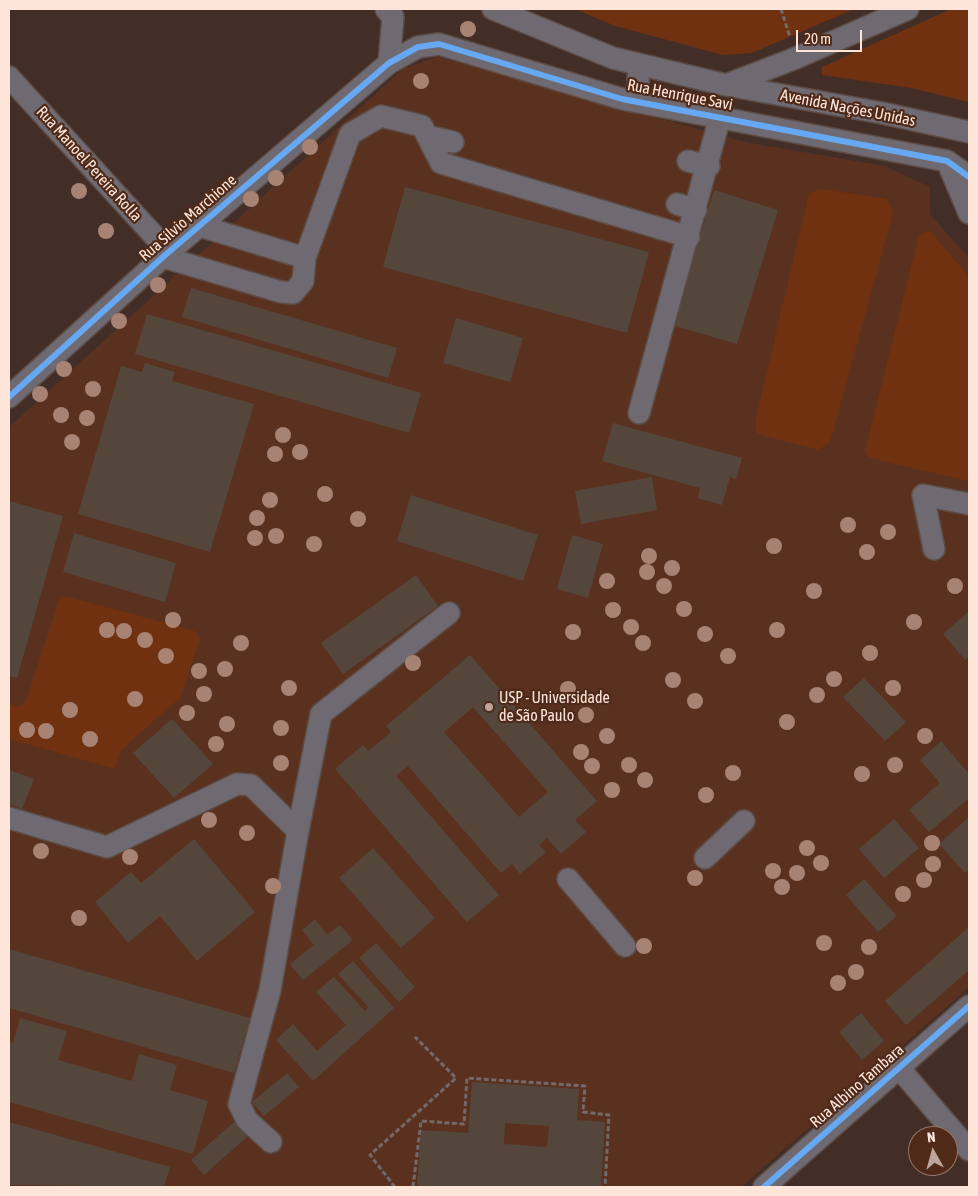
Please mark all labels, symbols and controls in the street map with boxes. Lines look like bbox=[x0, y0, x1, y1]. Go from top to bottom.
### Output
scale bar bbox=[798, 20, 864, 52]
text: 20 m bbox=[804, 30, 831, 47]
street label: Rua Henrique Savi bbox=[626, 75, 734, 115]
street label: Avenida Nações Unidas bbox=[779, 85, 917, 131]
street label: Rua Manoel Pereira Rolla bbox=[32, 102, 146, 226]
street label: Rua Silvio Marchione bbox=[135, 171, 241, 265]
place label: USP - Universidade de São Paulo bbox=[499, 688, 610, 726]
marker: USP - Universidade de São Paulo bbox=[483, 701, 495, 713]
street label: Rua Albino Tambara bbox=[806, 1040, 908, 1132]
north arrow bbox=[908, 1126, 958, 1176]
text: N bbox=[926, 1129, 936, 1146]

